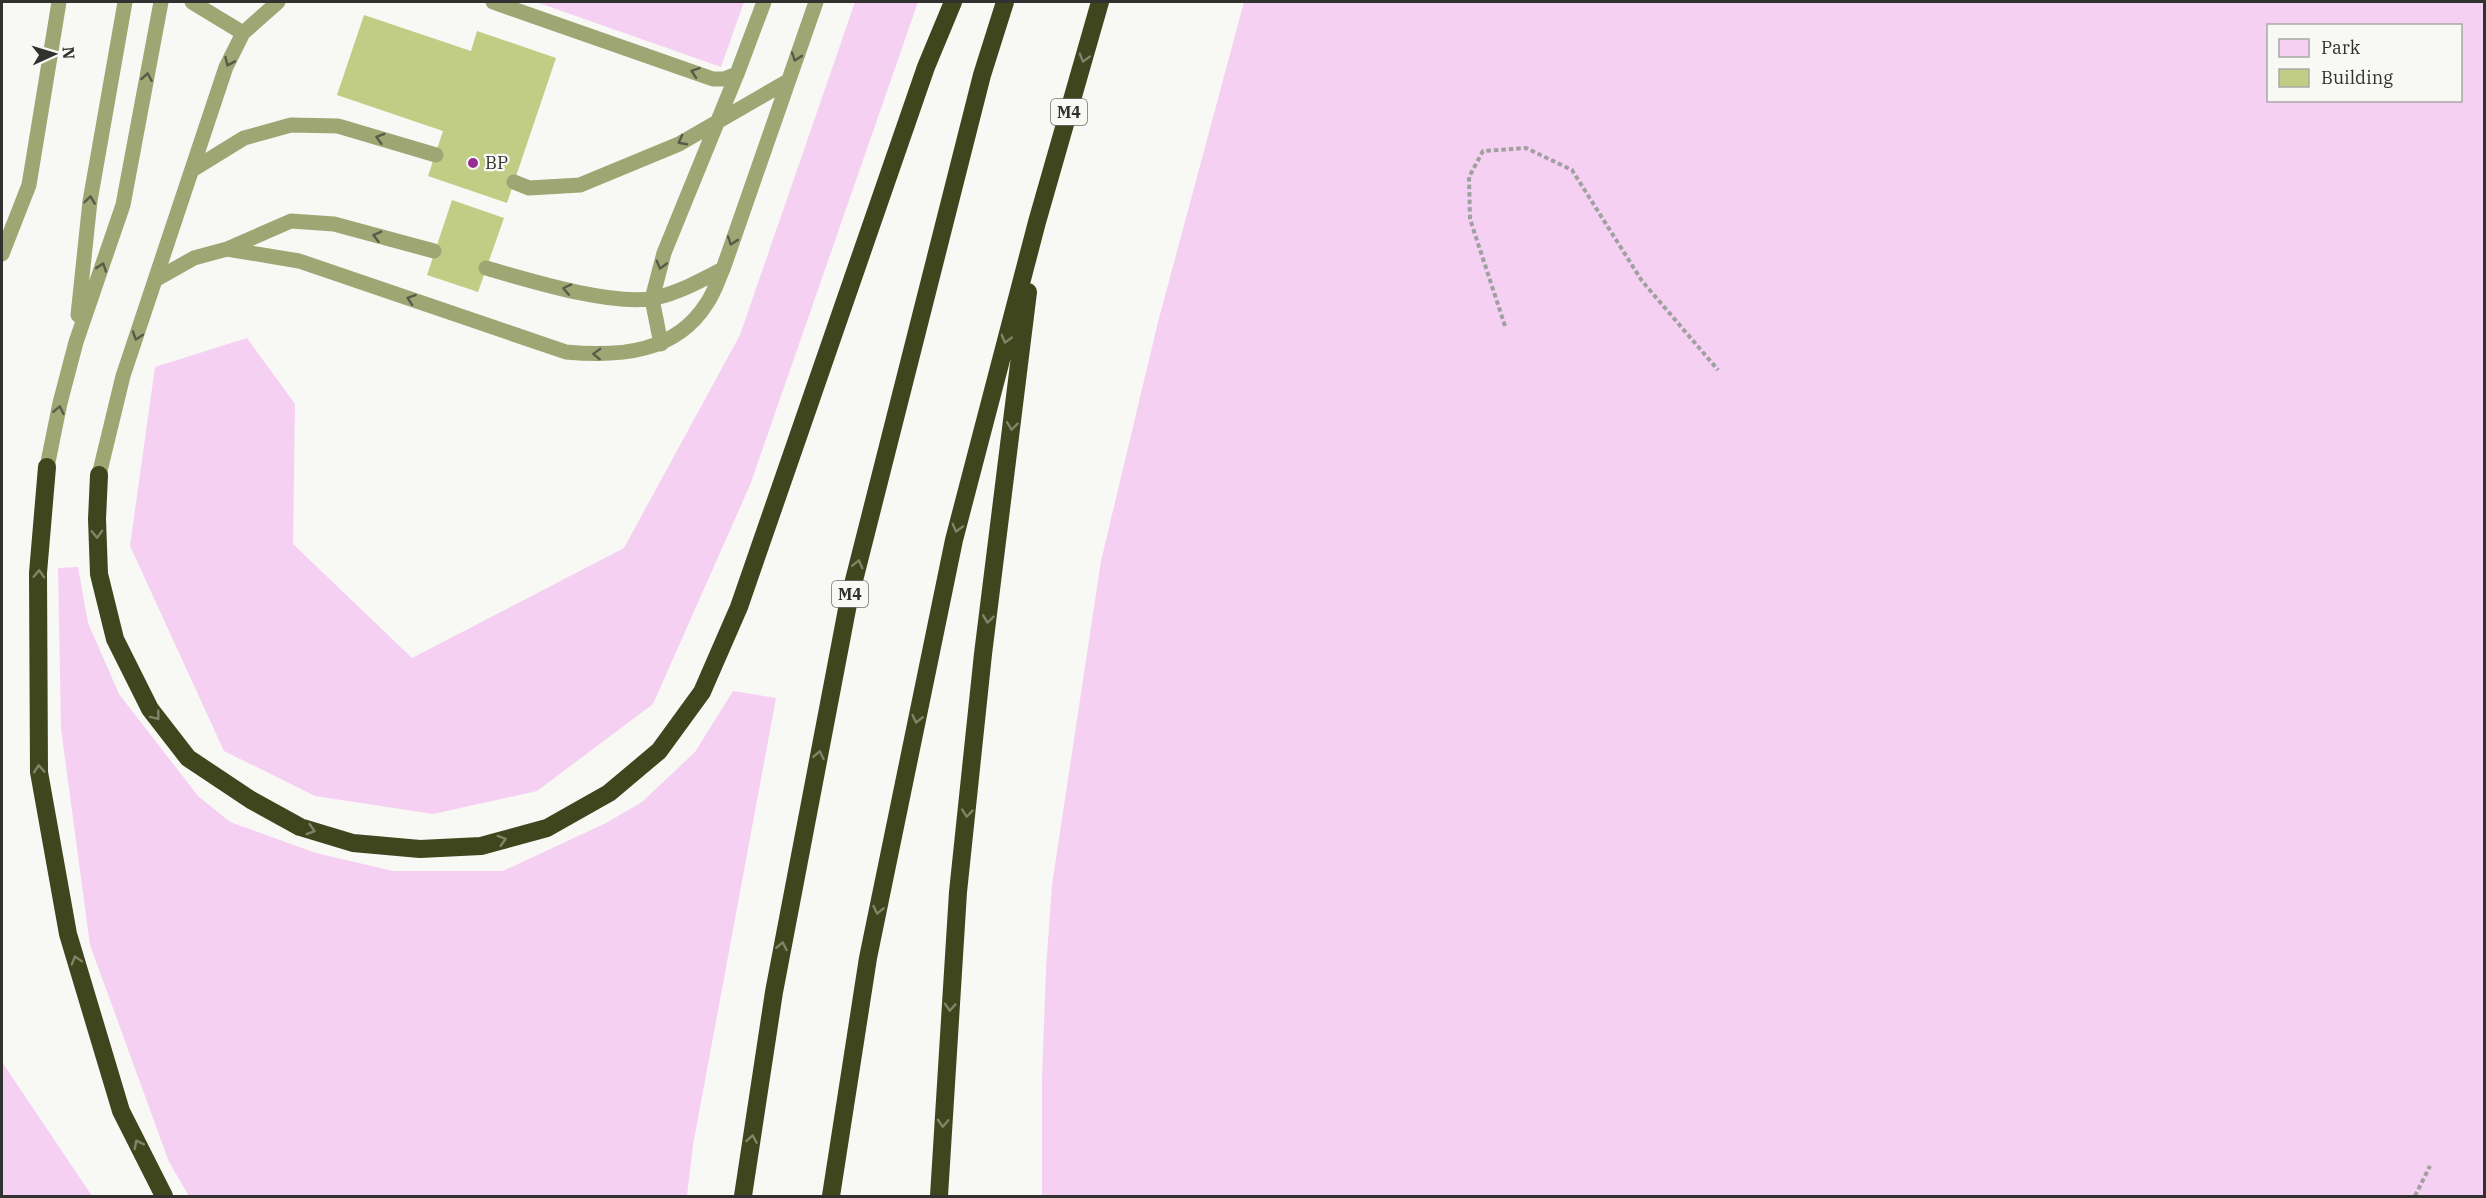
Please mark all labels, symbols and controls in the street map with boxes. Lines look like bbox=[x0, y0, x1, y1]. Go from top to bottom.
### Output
north arrow bbox=[24, 24, 84, 84]
legend bbox=[2267, 24, 2462, 102]
text: Park bbox=[2321, 36, 2361, 59]
text: N bbox=[59, 46, 79, 60]
one-way arrow bbox=[791, 51, 804, 62]
one-way arrow bbox=[1079, 52, 1091, 63]
one-way arrow bbox=[224, 56, 236, 67]
text: Building bbox=[2321, 66, 2393, 89]
one-way arrow bbox=[690, 67, 701, 80]
one-way arrow bbox=[140, 73, 153, 83]
road number: M4 bbox=[1051, 99, 1087, 125]
one-way arrow bbox=[375, 133, 385, 146]
one-way arrow bbox=[678, 134, 689, 145]
place label: BP bbox=[485, 151, 508, 174]
marker: BP bbox=[466, 156, 480, 170]
one-way arrow bbox=[84, 195, 96, 204]
one-way arrow bbox=[372, 230, 382, 243]
one-way arrow bbox=[727, 235, 740, 246]
one-way arrow bbox=[656, 260, 669, 270]
one-way arrow bbox=[94, 262, 107, 272]
one-way arrow bbox=[562, 283, 572, 296]
one-way arrow bbox=[406, 294, 417, 307]
one-way arrow bbox=[131, 330, 144, 341]
one-way arrow bbox=[1001, 334, 1014, 344]
one-way arrow bbox=[592, 348, 601, 361]
one-way arrow bbox=[52, 405, 65, 415]
one-way arrow bbox=[1006, 421, 1018, 430]
one-way arrow bbox=[952, 522, 964, 533]
one-way arrow bbox=[91, 529, 104, 538]
one-way arrow bbox=[851, 559, 864, 569]
one-way arrow bbox=[33, 569, 45, 578]
road number: M4 bbox=[832, 581, 868, 607]
one-way arrow bbox=[982, 615, 994, 624]
one-way arrow bbox=[148, 710, 159, 721]
one-way arrow bbox=[911, 714, 924, 724]
one-way arrow bbox=[812, 750, 825, 760]
one-way arrow bbox=[33, 764, 46, 773]
one-way arrow bbox=[961, 809, 973, 818]
one-way arrow bbox=[305, 823, 315, 835]
one-way arrow bbox=[496, 835, 507, 847]
one-way arrow bbox=[872, 905, 885, 915]
one-way arrow bbox=[775, 941, 788, 951]
one-way arrow bbox=[71, 955, 83, 966]
one-way arrow bbox=[944, 1003, 957, 1012]
one-way arrow bbox=[936, 1118, 949, 1127]
one-way arrow bbox=[745, 1134, 757, 1143]
one-way arrow bbox=[134, 1140, 146, 1151]

